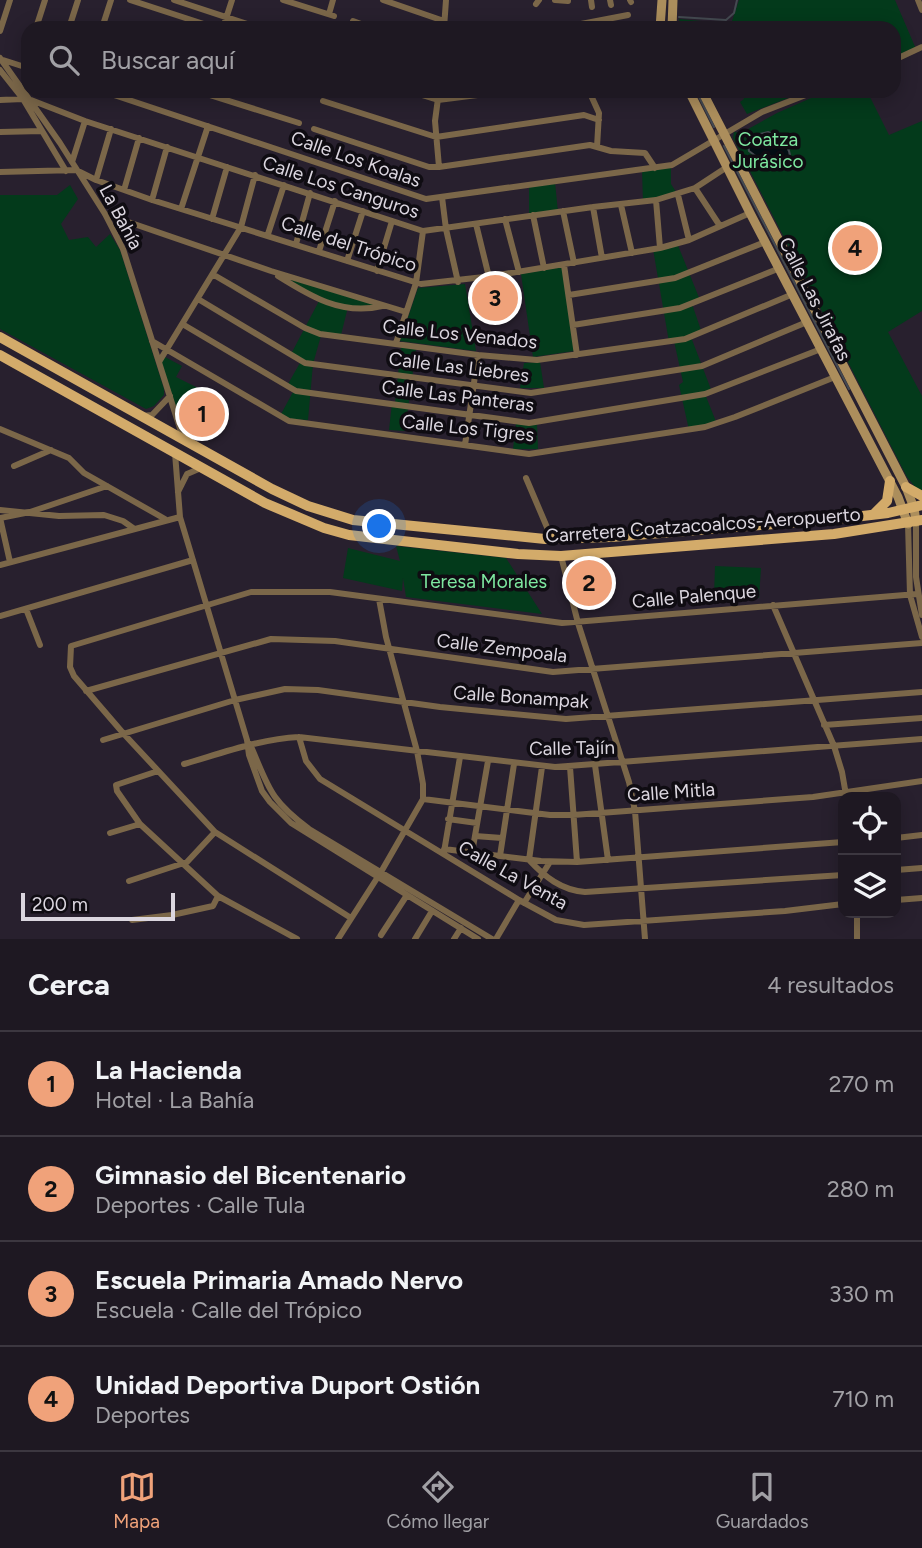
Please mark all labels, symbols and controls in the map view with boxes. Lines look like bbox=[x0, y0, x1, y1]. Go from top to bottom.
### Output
search box bbox=[21, 21, 901, 98]
icon: search bbox=[45, 41, 83, 79]
text: Buscar aquí bbox=[101, 44, 235, 76]
street label: Calle Los Koalas bbox=[288, 126, 424, 192]
park label: Coatza Jurásico bbox=[732, 128, 804, 173]
street label: Calle Los Canguros bbox=[260, 151, 422, 223]
street label: La Bahía bbox=[94, 181, 148, 253]
street label: Calle del Trópico bbox=[278, 211, 420, 277]
pin: 4 bbox=[832, 222, 878, 274]
street label: Calle Las Jirafas bbox=[774, 233, 856, 365]
pin: 3 bbox=[472, 272, 518, 324]
street label: Calle Los Venados bbox=[382, 314, 539, 354]
street label: Calle Las Liebres bbox=[387, 347, 531, 387]
street label: Calle Las Panteras bbox=[380, 375, 536, 417]
pin: 1 bbox=[179, 388, 225, 440]
street label: Calle Los Tigres bbox=[401, 410, 535, 446]
street label: Carretera Coatzacoalcos-Aeropuerto bbox=[545, 503, 861, 547]
your location bbox=[362, 509, 396, 543]
pin: 2 bbox=[566, 557, 612, 609]
park label: Teresa Morales bbox=[421, 570, 547, 593]
street label: Calle Palenque bbox=[631, 579, 757, 613]
street label: Calle Zempoala bbox=[435, 629, 569, 667]
street label: Calle Bonampak bbox=[452, 681, 590, 713]
street label: Calle Tajín bbox=[529, 736, 615, 760]
street label: Calle Mitla bbox=[626, 777, 716, 807]
map controls bbox=[838, 792, 901, 918]
button: locate bbox=[838, 792, 901, 855]
street label: Calle La Venta bbox=[454, 836, 572, 914]
button: layers bbox=[838, 855, 901, 918]
scale bar bbox=[21, 890, 175, 922]
text: 200 m bbox=[32, 893, 88, 916]
text: Cerca bbox=[28, 966, 110, 1003]
text: 4 resultados bbox=[767, 971, 894, 999]
text: La Hacienda bbox=[95, 1054, 242, 1086]
text: 1 bbox=[46, 1070, 56, 1098]
text: 270 m bbox=[829, 1070, 894, 1098]
text: Hotel · La Bahía bbox=[95, 1086, 254, 1114]
text: Gimnasio del Bicentenario bbox=[95, 1159, 406, 1191]
text: 2 bbox=[44, 1175, 58, 1203]
text: 280 m bbox=[827, 1175, 894, 1203]
text: Deportes · Calle Tula bbox=[95, 1191, 305, 1219]
text: Escuela Primaria Amado Nervo bbox=[95, 1264, 463, 1296]
text: 3 bbox=[45, 1280, 57, 1308]
text: 330 m bbox=[829, 1280, 894, 1308]
text: Escuela · Calle del Trópico bbox=[95, 1296, 362, 1324]
text: Unidad Deportiva Duport Ostión bbox=[95, 1369, 480, 1401]
text: 4 bbox=[44, 1385, 58, 1413]
text: 710 m bbox=[832, 1385, 894, 1413]
text: Deportes bbox=[95, 1401, 190, 1429]
tab: Mapa bbox=[113, 1468, 160, 1533]
tab: Cómo llegar bbox=[387, 1468, 489, 1533]
tab: Guardados bbox=[716, 1468, 809, 1533]

